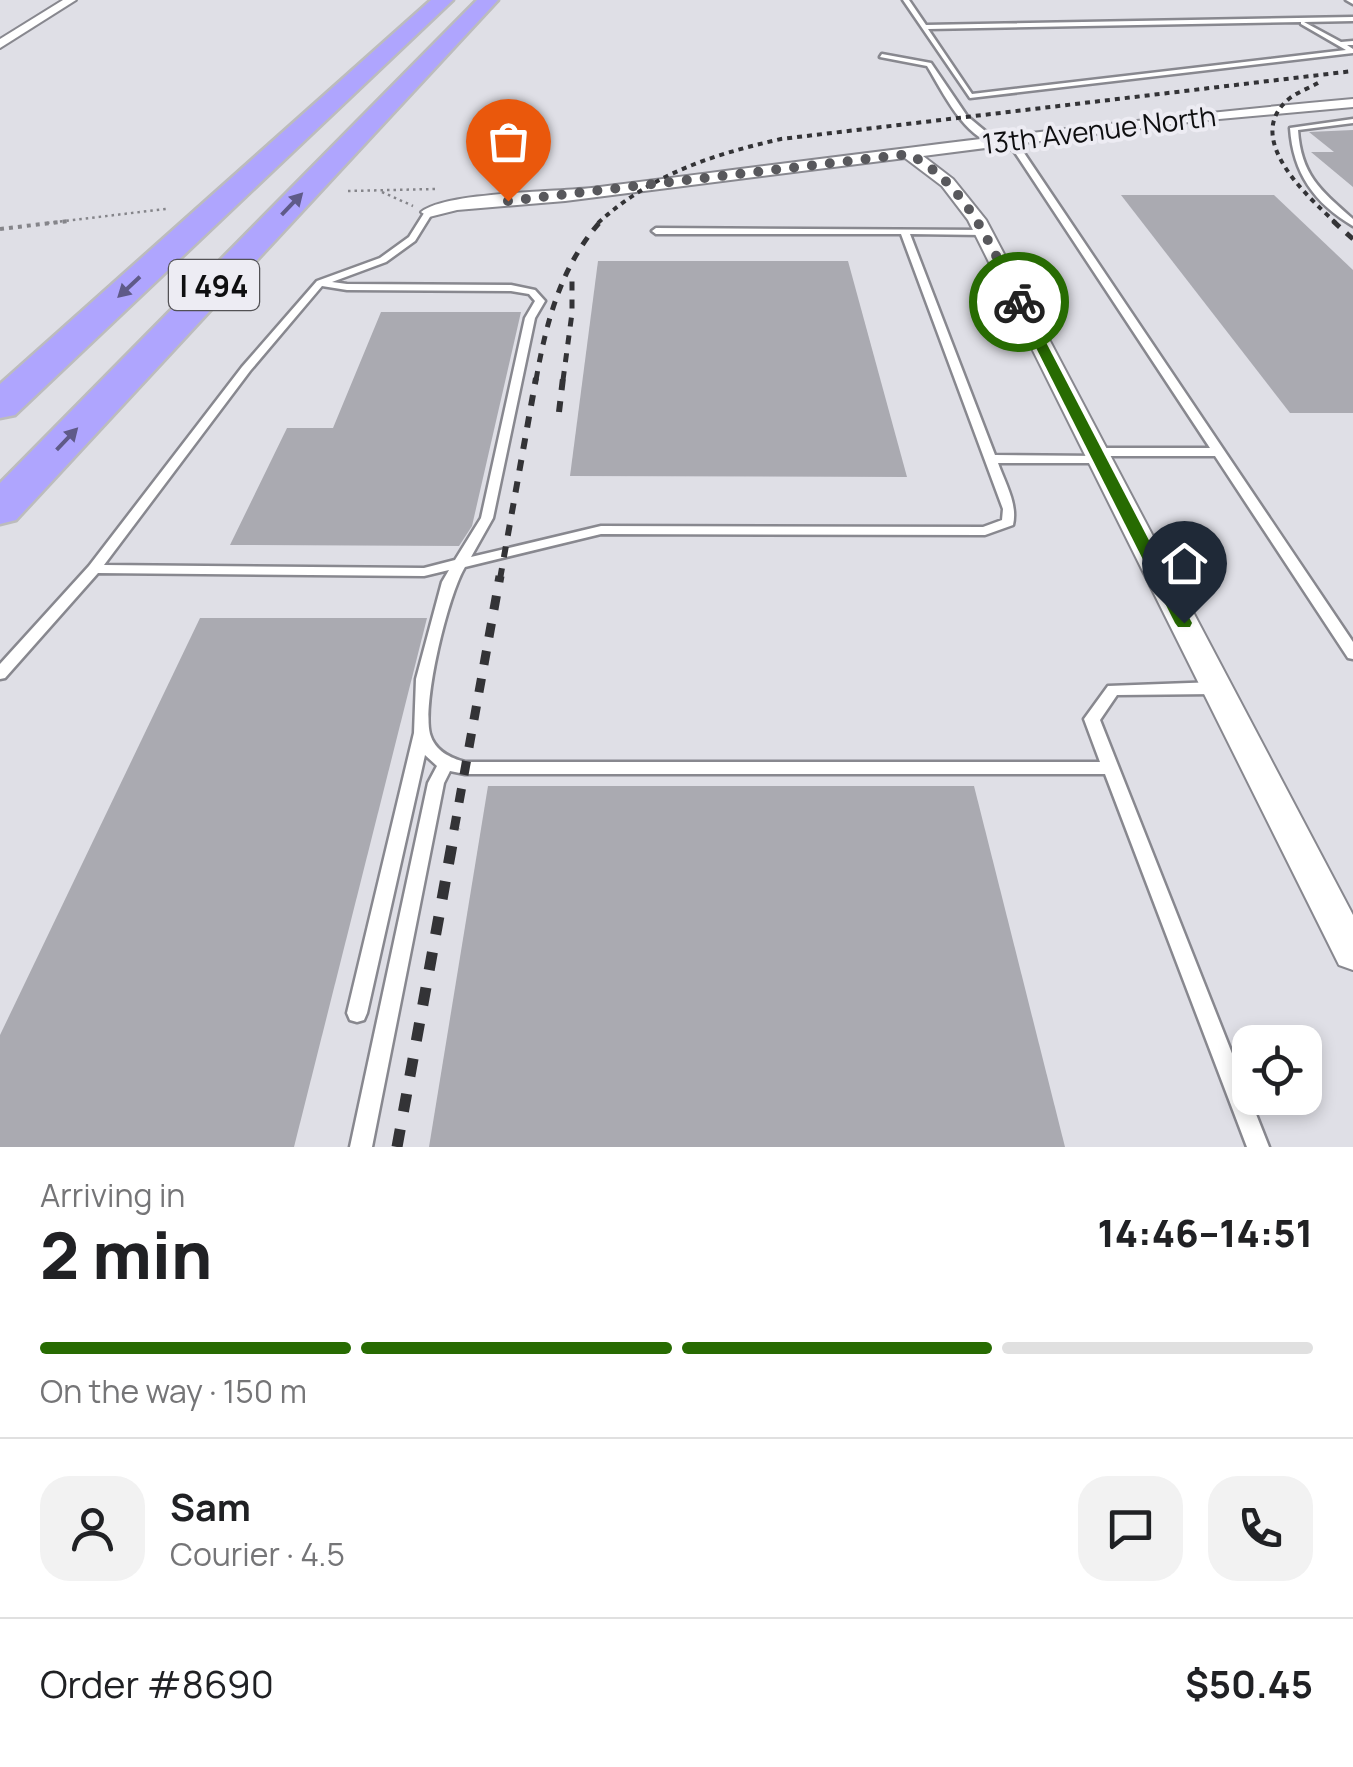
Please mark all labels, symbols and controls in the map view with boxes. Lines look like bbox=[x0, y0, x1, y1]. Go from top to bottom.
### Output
street label: 13th Avenue North bbox=[980, 96, 1218, 162]
pin bbox=[466, 99, 551, 202]
icon: bag bbox=[481, 114, 536, 169]
one-way arrow bbox=[279, 192, 303, 216]
courier bbox=[969, 252, 1069, 352]
road number: I 494 bbox=[169, 260, 259, 310]
one-way arrow bbox=[117, 275, 141, 298]
icon: bike bbox=[992, 275, 1047, 330]
one-way arrow bbox=[55, 427, 78, 451]
pin bbox=[1142, 521, 1227, 624]
icon: home bbox=[1157, 536, 1212, 591]
map controls bbox=[1232, 1025, 1322, 1115]
button: locate bbox=[1232, 1025, 1322, 1115]
text: Arriving in bbox=[40, 1173, 185, 1217]
text: 14:46–14:51 bbox=[1097, 1206, 1313, 1258]
text: 2 min bbox=[40, 1210, 212, 1299]
text: On the way · 150 m bbox=[40, 1369, 307, 1413]
button: person bbox=[40, 1476, 145, 1581]
button: chat bbox=[1078, 1476, 1183, 1581]
button: phone bbox=[1208, 1476, 1313, 1581]
text: Sam bbox=[170, 1480, 251, 1532]
text: Courier · 4.5 bbox=[170, 1532, 345, 1576]
text: Order #8690 bbox=[40, 1657, 274, 1709]
text: $50.45 bbox=[1185, 1657, 1313, 1709]

